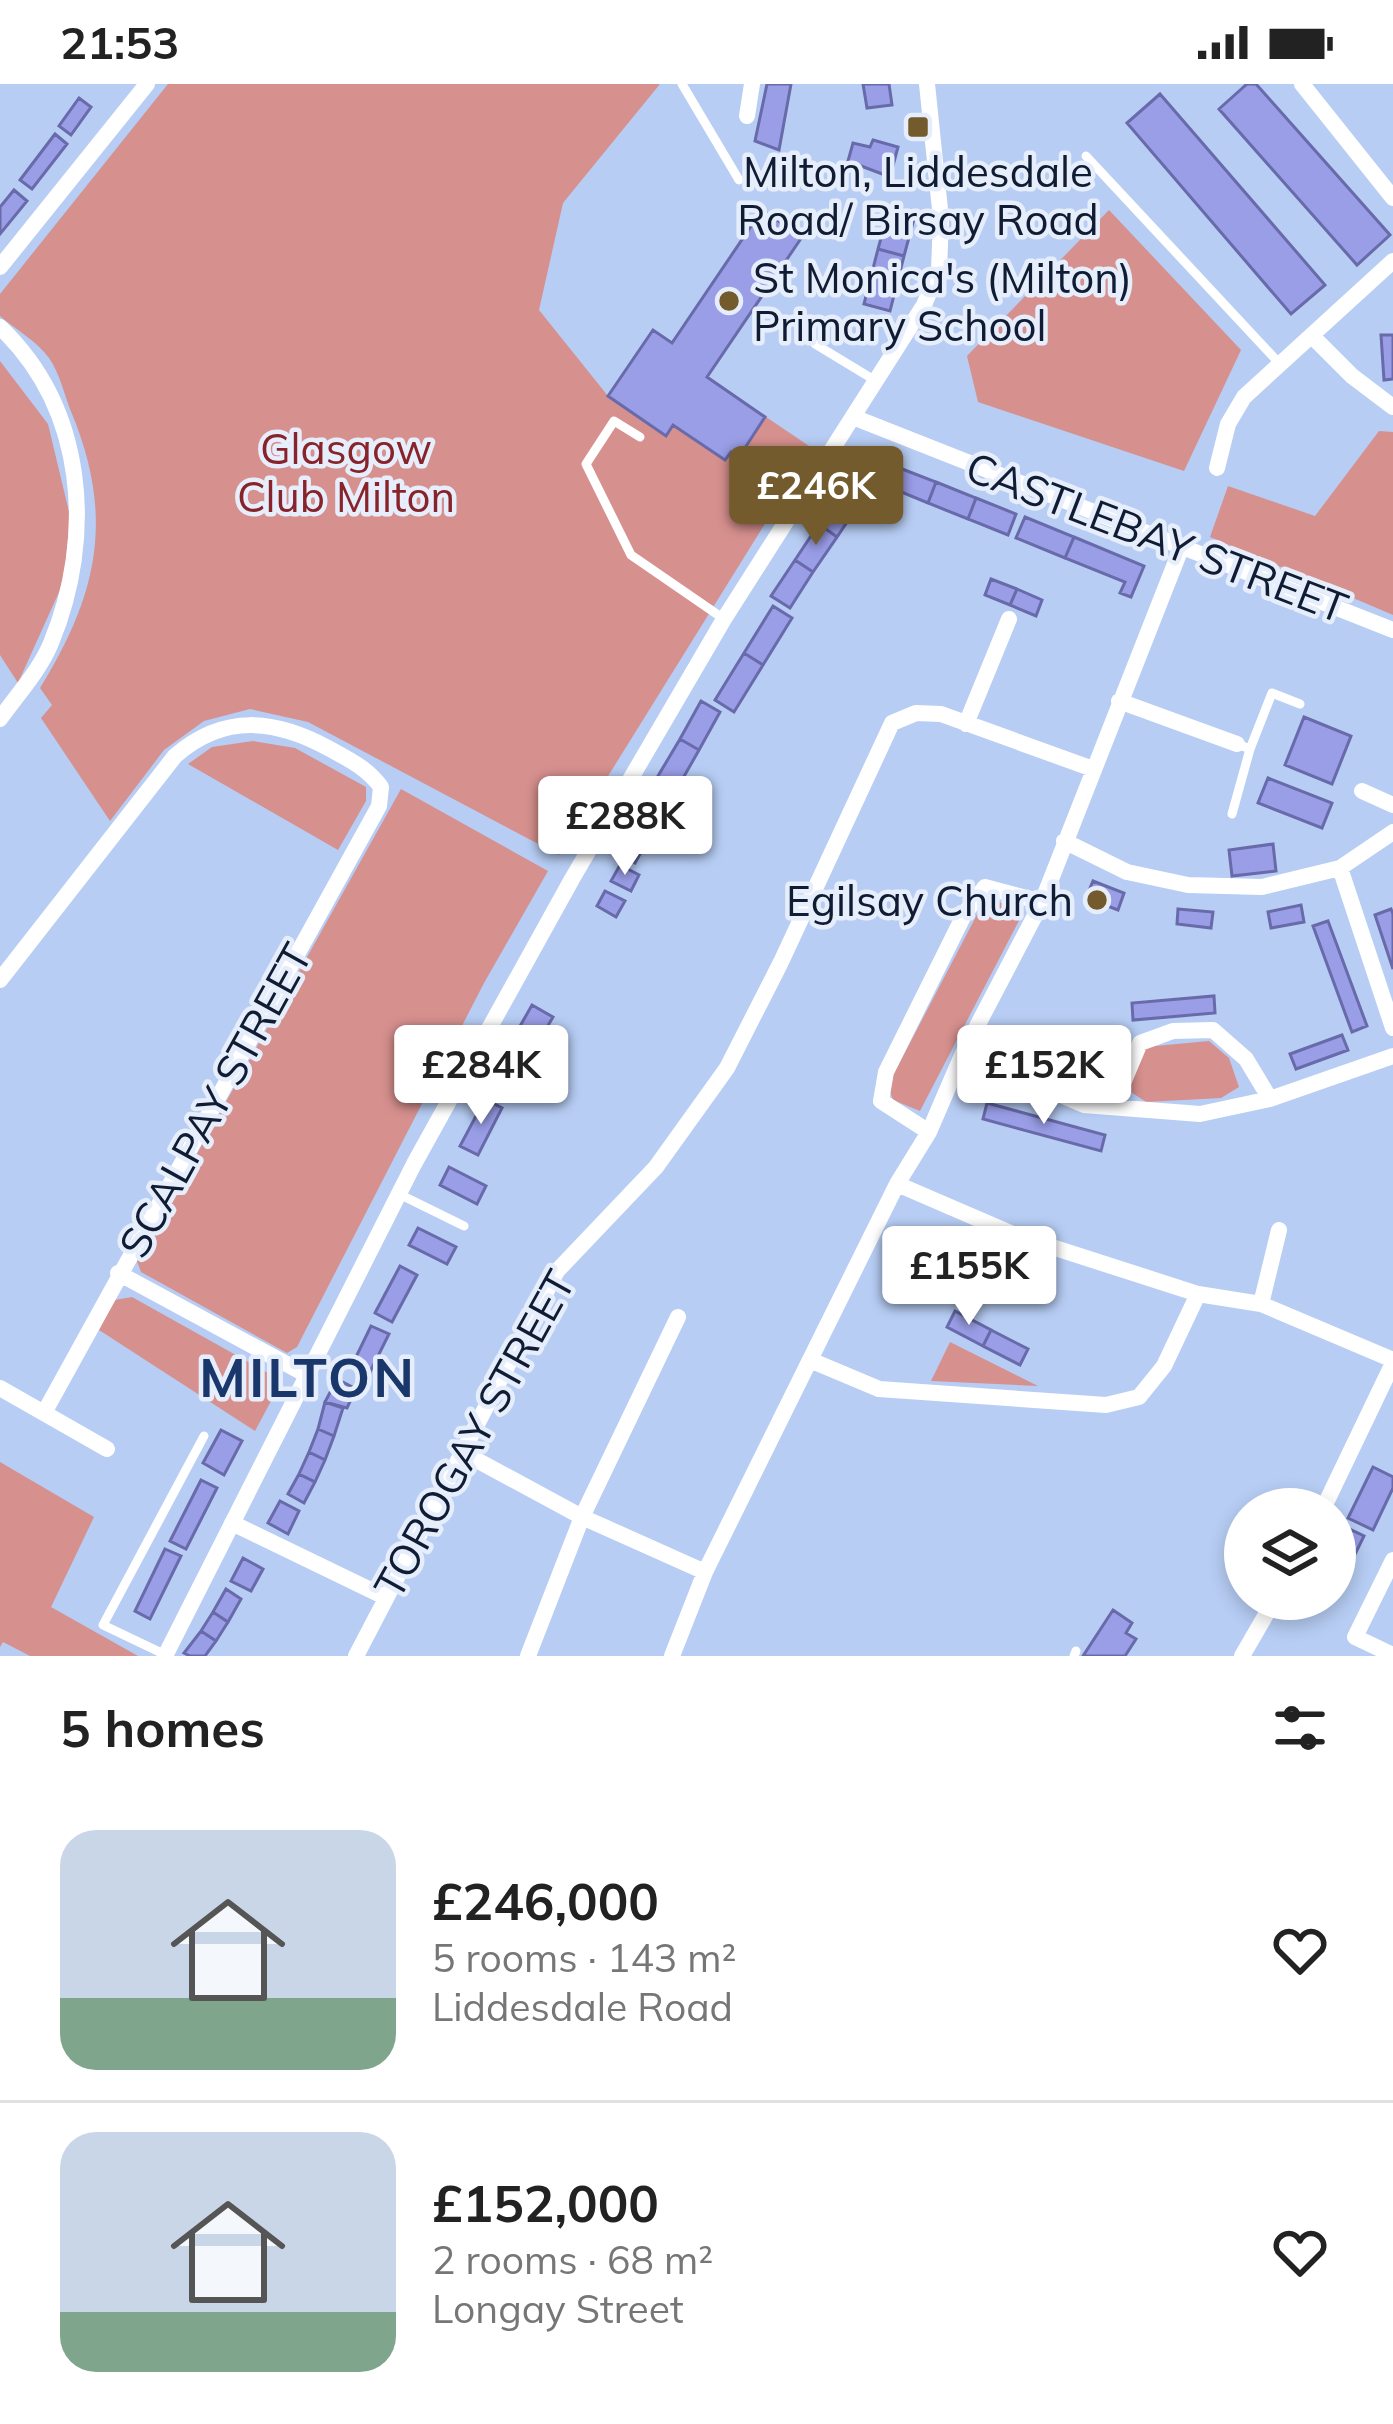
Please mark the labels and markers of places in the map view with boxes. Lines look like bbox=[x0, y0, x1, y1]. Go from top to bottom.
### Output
marker: Milton, Liddesdale Road/ Birsay Road bbox=[905, 114, 931, 140]
place label: Milton, Liddesdale Road/ Birsay Road bbox=[737, 145, 1099, 246]
place label: St Monica's (Milton) Primary School bbox=[753, 251, 1132, 352]
marker: St Monica's (Milton) Primary School bbox=[716, 288, 742, 314]
pin: £246K bbox=[732, 446, 900, 548]
pin: £288K bbox=[541, 776, 709, 878]
place label: Egilsay Church bbox=[786, 874, 1073, 927]
marker: Egilsay Church bbox=[1084, 887, 1110, 913]
pin: £284K bbox=[397, 1025, 565, 1127]
pin: £152K bbox=[960, 1025, 1128, 1127]
pin: £155K bbox=[885, 1226, 1053, 1328]

